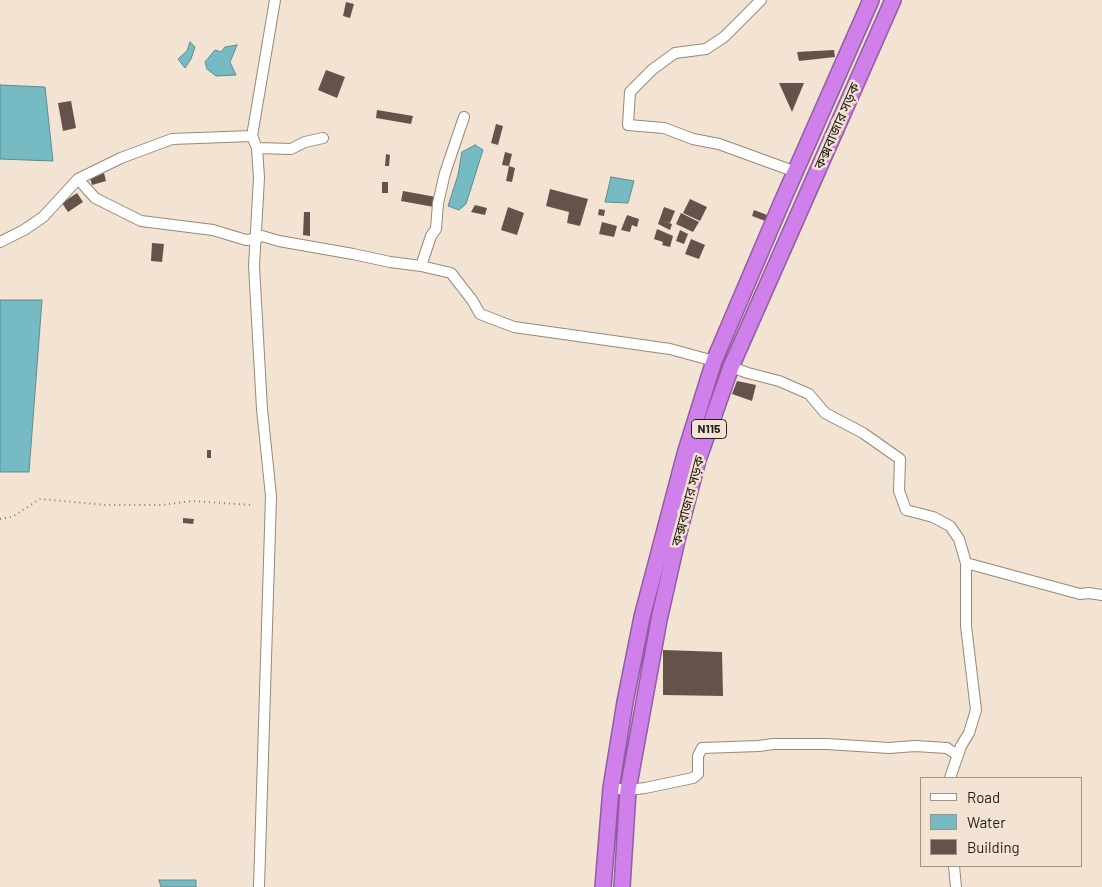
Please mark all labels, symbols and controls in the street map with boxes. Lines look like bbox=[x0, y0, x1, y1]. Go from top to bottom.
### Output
street label: কক্সবাজার সড়ক bbox=[810, 80, 864, 172]
road number: N115 bbox=[692, 419, 726, 438]
street label: কক্সবাজার সড়ক bbox=[668, 454, 708, 548]
legend bbox=[920, 777, 1082, 867]
text: Road bbox=[967, 788, 1000, 806]
text: Water bbox=[967, 813, 1006, 831]
text: Building bbox=[967, 838, 1020, 856]

